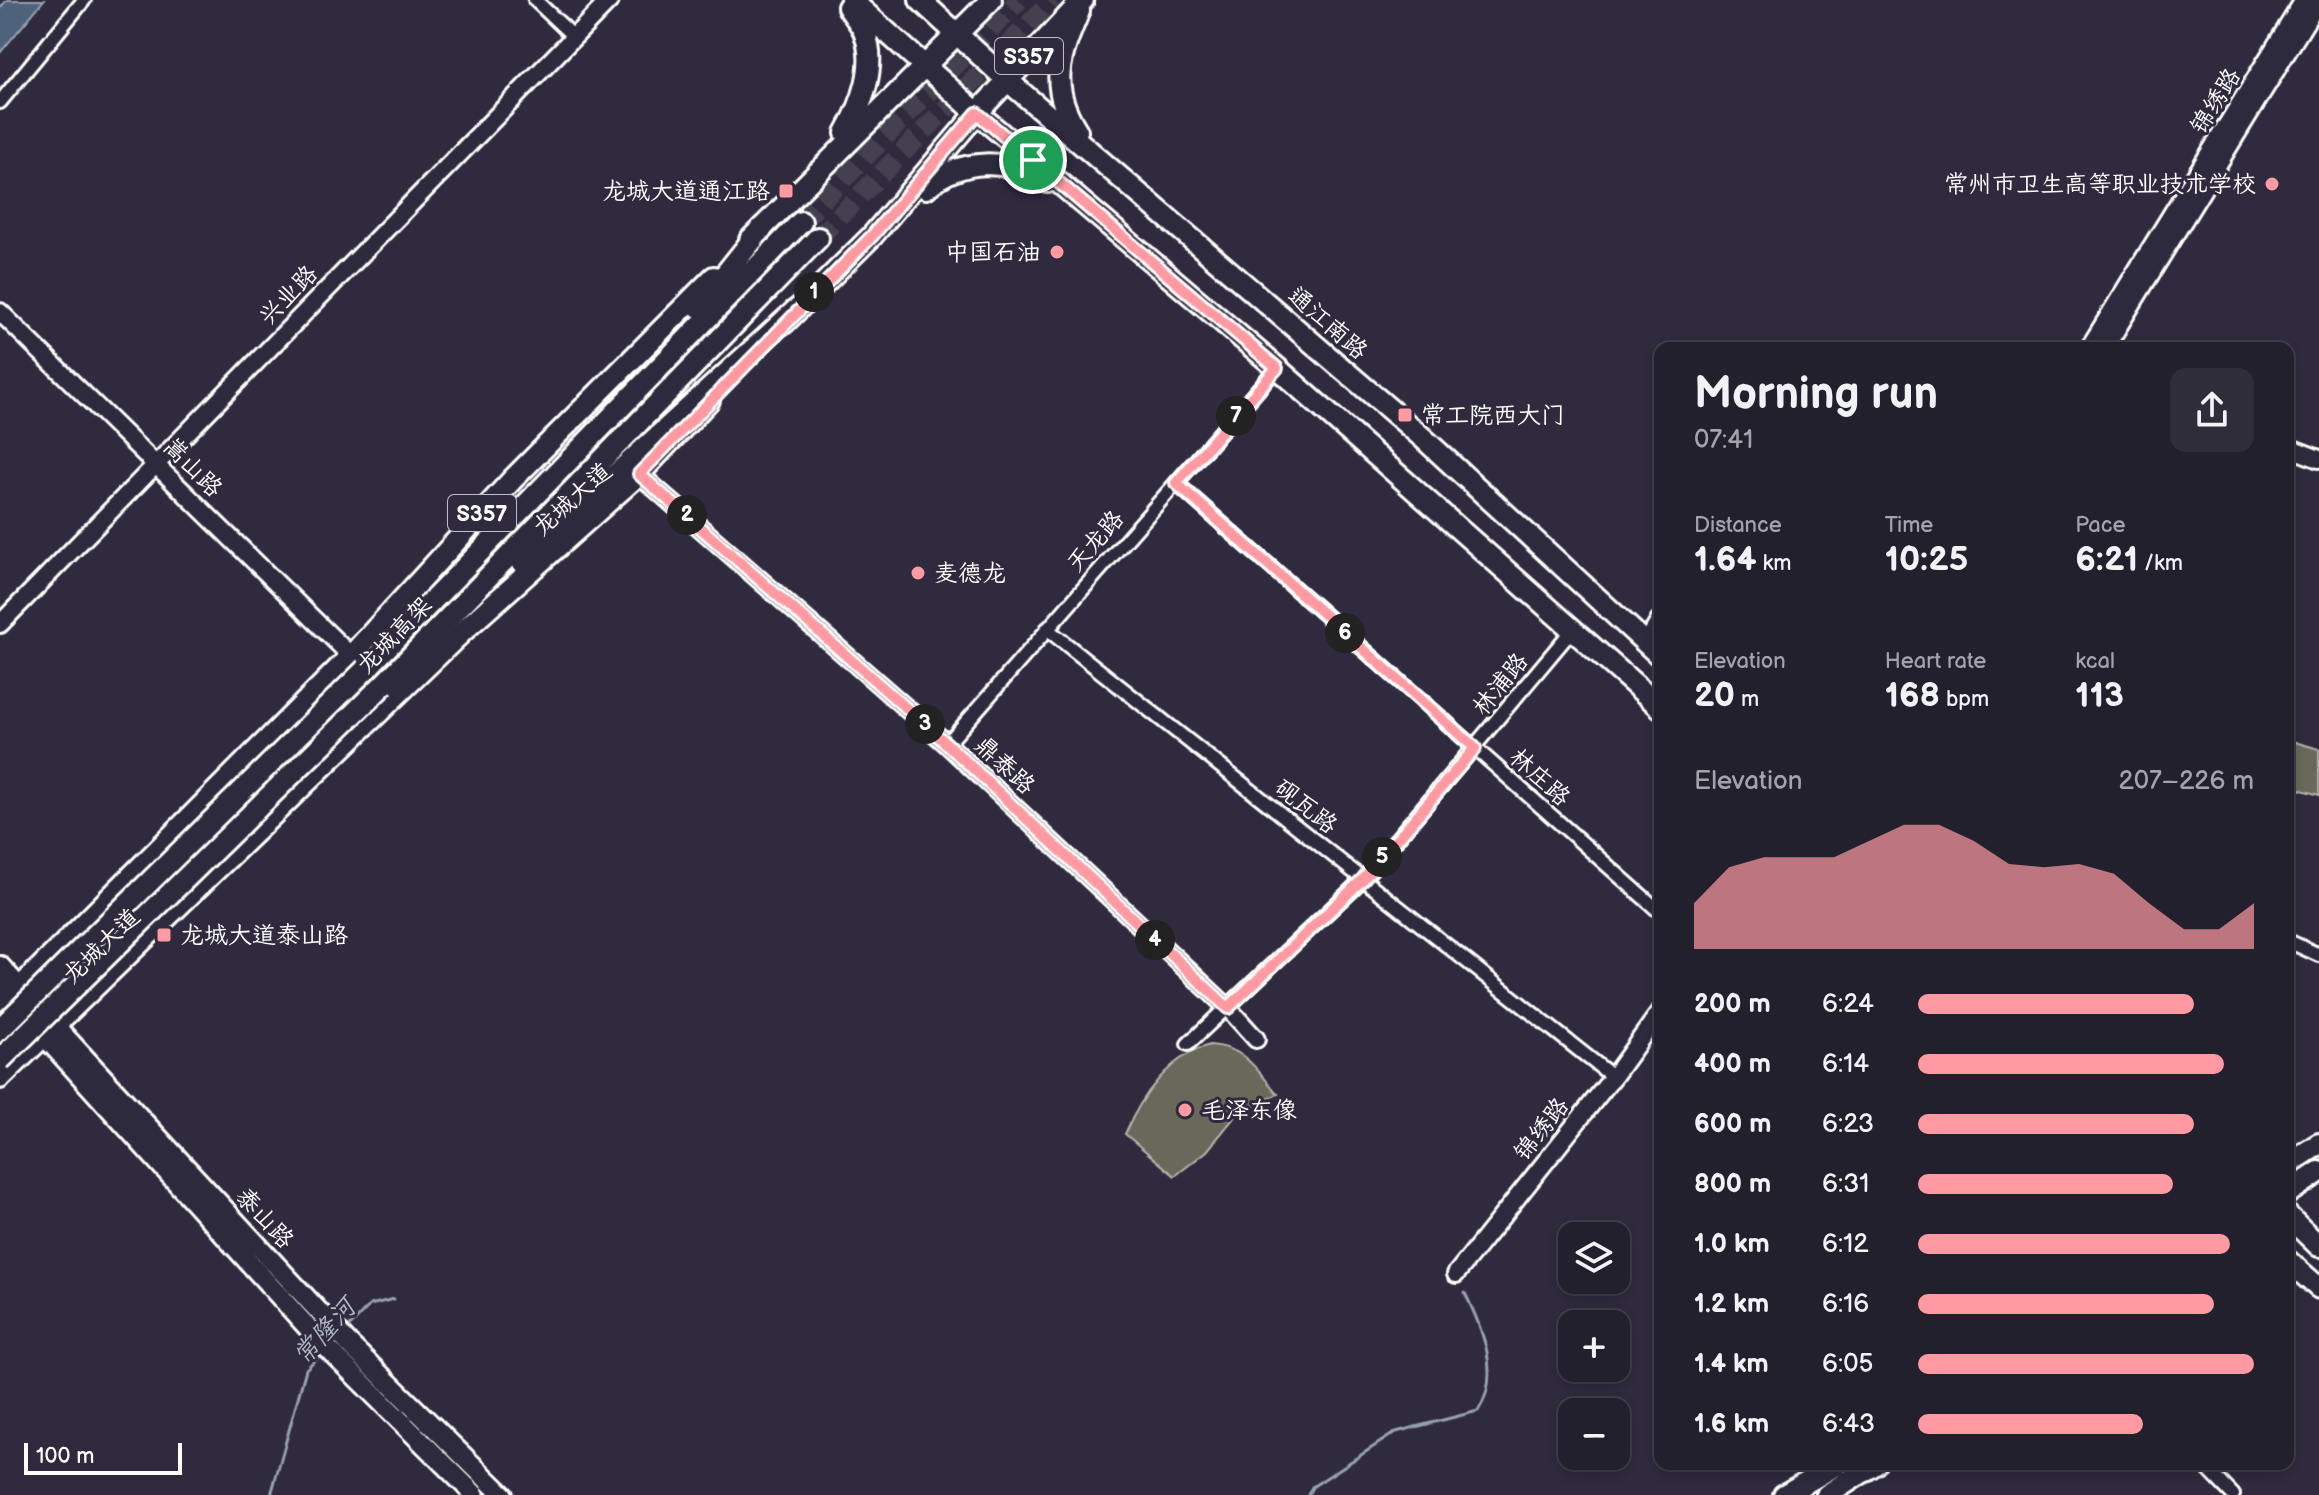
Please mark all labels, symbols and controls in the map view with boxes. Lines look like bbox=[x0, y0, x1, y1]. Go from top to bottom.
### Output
road number: S357 bbox=[995, 38, 1063, 74]
street label: 锦绣路 bbox=[2184, 63, 2247, 139]
pin bbox=[999, 126, 1067, 194]
icon: arrive bbox=[1011, 138, 1055, 182]
place label: 常州市卫生高等职业技术学校 bbox=[1944, 170, 2256, 199]
marker: 常州市卫生高等职业技术学校 bbox=[2263, 175, 2281, 193]
place label: 龙城大道通江路 bbox=[602, 177, 770, 206]
marker: 龙城大道通江路 bbox=[777, 182, 795, 200]
place label: 中国石油 bbox=[945, 238, 1041, 267]
marker: 中国石油 bbox=[1048, 243, 1066, 261]
street label: 兴业路 bbox=[253, 259, 324, 331]
pin: 1 bbox=[794, 272, 834, 312]
text: 1 bbox=[809, 278, 819, 305]
street label: 通江南路 bbox=[1282, 281, 1373, 366]
text: Morning run bbox=[1694, 368, 1938, 421]
button: share bbox=[2170, 368, 2254, 452]
pin: 7 bbox=[1216, 396, 1256, 436]
place label: 常工院西大门 bbox=[1421, 401, 1565, 430]
text: 7 bbox=[1230, 402, 1242, 429]
marker: 常工院西大门 bbox=[1396, 406, 1414, 424]
text: 07:41 bbox=[1694, 425, 1753, 456]
street label: 嵩山路 bbox=[157, 432, 228, 503]
street label: 龙城大道 bbox=[527, 456, 618, 542]
road number: S357 bbox=[448, 495, 516, 531]
pin: 2 bbox=[667, 495, 707, 535]
text: 2 bbox=[680, 501, 694, 528]
street label: 天龙路 bbox=[1061, 505, 1130, 578]
text: Distance bbox=[1694, 512, 1782, 539]
text: Time bbox=[1885, 512, 1933, 539]
text: Pace bbox=[2075, 512, 2126, 539]
text: 1.64 bbox=[1694, 539, 1756, 580]
text: 10:25 bbox=[1885, 539, 1968, 580]
text: 6:21 bbox=[2075, 539, 2138, 580]
text: km bbox=[1756, 550, 1791, 577]
text: /km bbox=[2138, 550, 2183, 577]
place label: 麦德龙 bbox=[934, 559, 1006, 588]
marker: 麦德龙 bbox=[909, 564, 927, 582]
street label: 龙城高架 bbox=[351, 591, 438, 680]
pin: 6 bbox=[1325, 613, 1365, 653]
text: 6 bbox=[1338, 619, 1352, 646]
street label: 林浦路 bbox=[1466, 647, 1534, 721]
text: Elevation bbox=[1694, 648, 1786, 675]
text: Heart rate bbox=[1885, 648, 1986, 675]
text: kcal bbox=[2075, 648, 2115, 675]
text: 20 bbox=[1694, 675, 1735, 716]
text: 168 bbox=[1885, 675, 1940, 716]
text: 113 bbox=[2075, 675, 2124, 716]
text: m bbox=[1735, 686, 1759, 713]
text: bpm bbox=[1940, 686, 1989, 713]
pin: 3 bbox=[905, 704, 945, 744]
text: 3 bbox=[919, 710, 931, 737]
street label: 鼎泰路 bbox=[968, 730, 1041, 801]
street label: 林庄路 bbox=[1503, 743, 1576, 812]
text: Elevation bbox=[1694, 766, 1802, 797]
text: 207–226 m bbox=[2118, 766, 2254, 797]
street label: 砚瓦路 bbox=[1268, 773, 1343, 840]
pin: 5 bbox=[1362, 837, 1402, 877]
text: 5 bbox=[1376, 843, 1388, 870]
street label: 龙城大道 bbox=[57, 903, 146, 990]
pin: 4 bbox=[1135, 920, 1175, 960]
place label: 龙城大道泰山路 bbox=[180, 921, 348, 950]
marker: 龙城大道泰山路 bbox=[155, 926, 173, 944]
text: 4 bbox=[1149, 926, 1161, 953]
text: 200 m bbox=[1694, 989, 1771, 1020]
text: 6:24 bbox=[1822, 989, 1874, 1020]
text: 400 m bbox=[1694, 1049, 1771, 1080]
text: 6:14 bbox=[1822, 1049, 1869, 1080]
street label: 锦绣路 bbox=[1508, 1092, 1575, 1167]
place label: 毛泽东像 bbox=[1201, 1096, 1297, 1125]
marker: 毛泽东像 bbox=[1176, 1101, 1194, 1119]
text: 600 m bbox=[1694, 1109, 1771, 1140]
text: 6:23 bbox=[1822, 1109, 1874, 1140]
text: 800 m bbox=[1694, 1169, 1771, 1200]
text: 6:31 bbox=[1822, 1169, 1869, 1200]
street label: 泰山路 bbox=[229, 1182, 300, 1255]
map controls bbox=[1558, 1222, 1630, 1470]
button: layers bbox=[1558, 1222, 1630, 1294]
text: 1.0 km bbox=[1694, 1229, 1770, 1260]
text: 6:12 bbox=[1822, 1229, 1869, 1260]
text: 1.2 km bbox=[1694, 1289, 1769, 1320]
text: 6:16 bbox=[1822, 1289, 1869, 1320]
water label: 常隆河 bbox=[287, 1290, 365, 1371]
button: + bbox=[1558, 1310, 1630, 1382]
text: 1.4 km bbox=[1694, 1349, 1769, 1380]
text: 6:05 bbox=[1822, 1349, 1873, 1380]
button: − bbox=[1558, 1398, 1630, 1470]
text: 1.6 km bbox=[1694, 1409, 1769, 1440]
text: 6:43 bbox=[1822, 1409, 1875, 1440]
scale bar bbox=[24, 1439, 182, 1475]
text: 100 m bbox=[36, 1443, 95, 1470]

